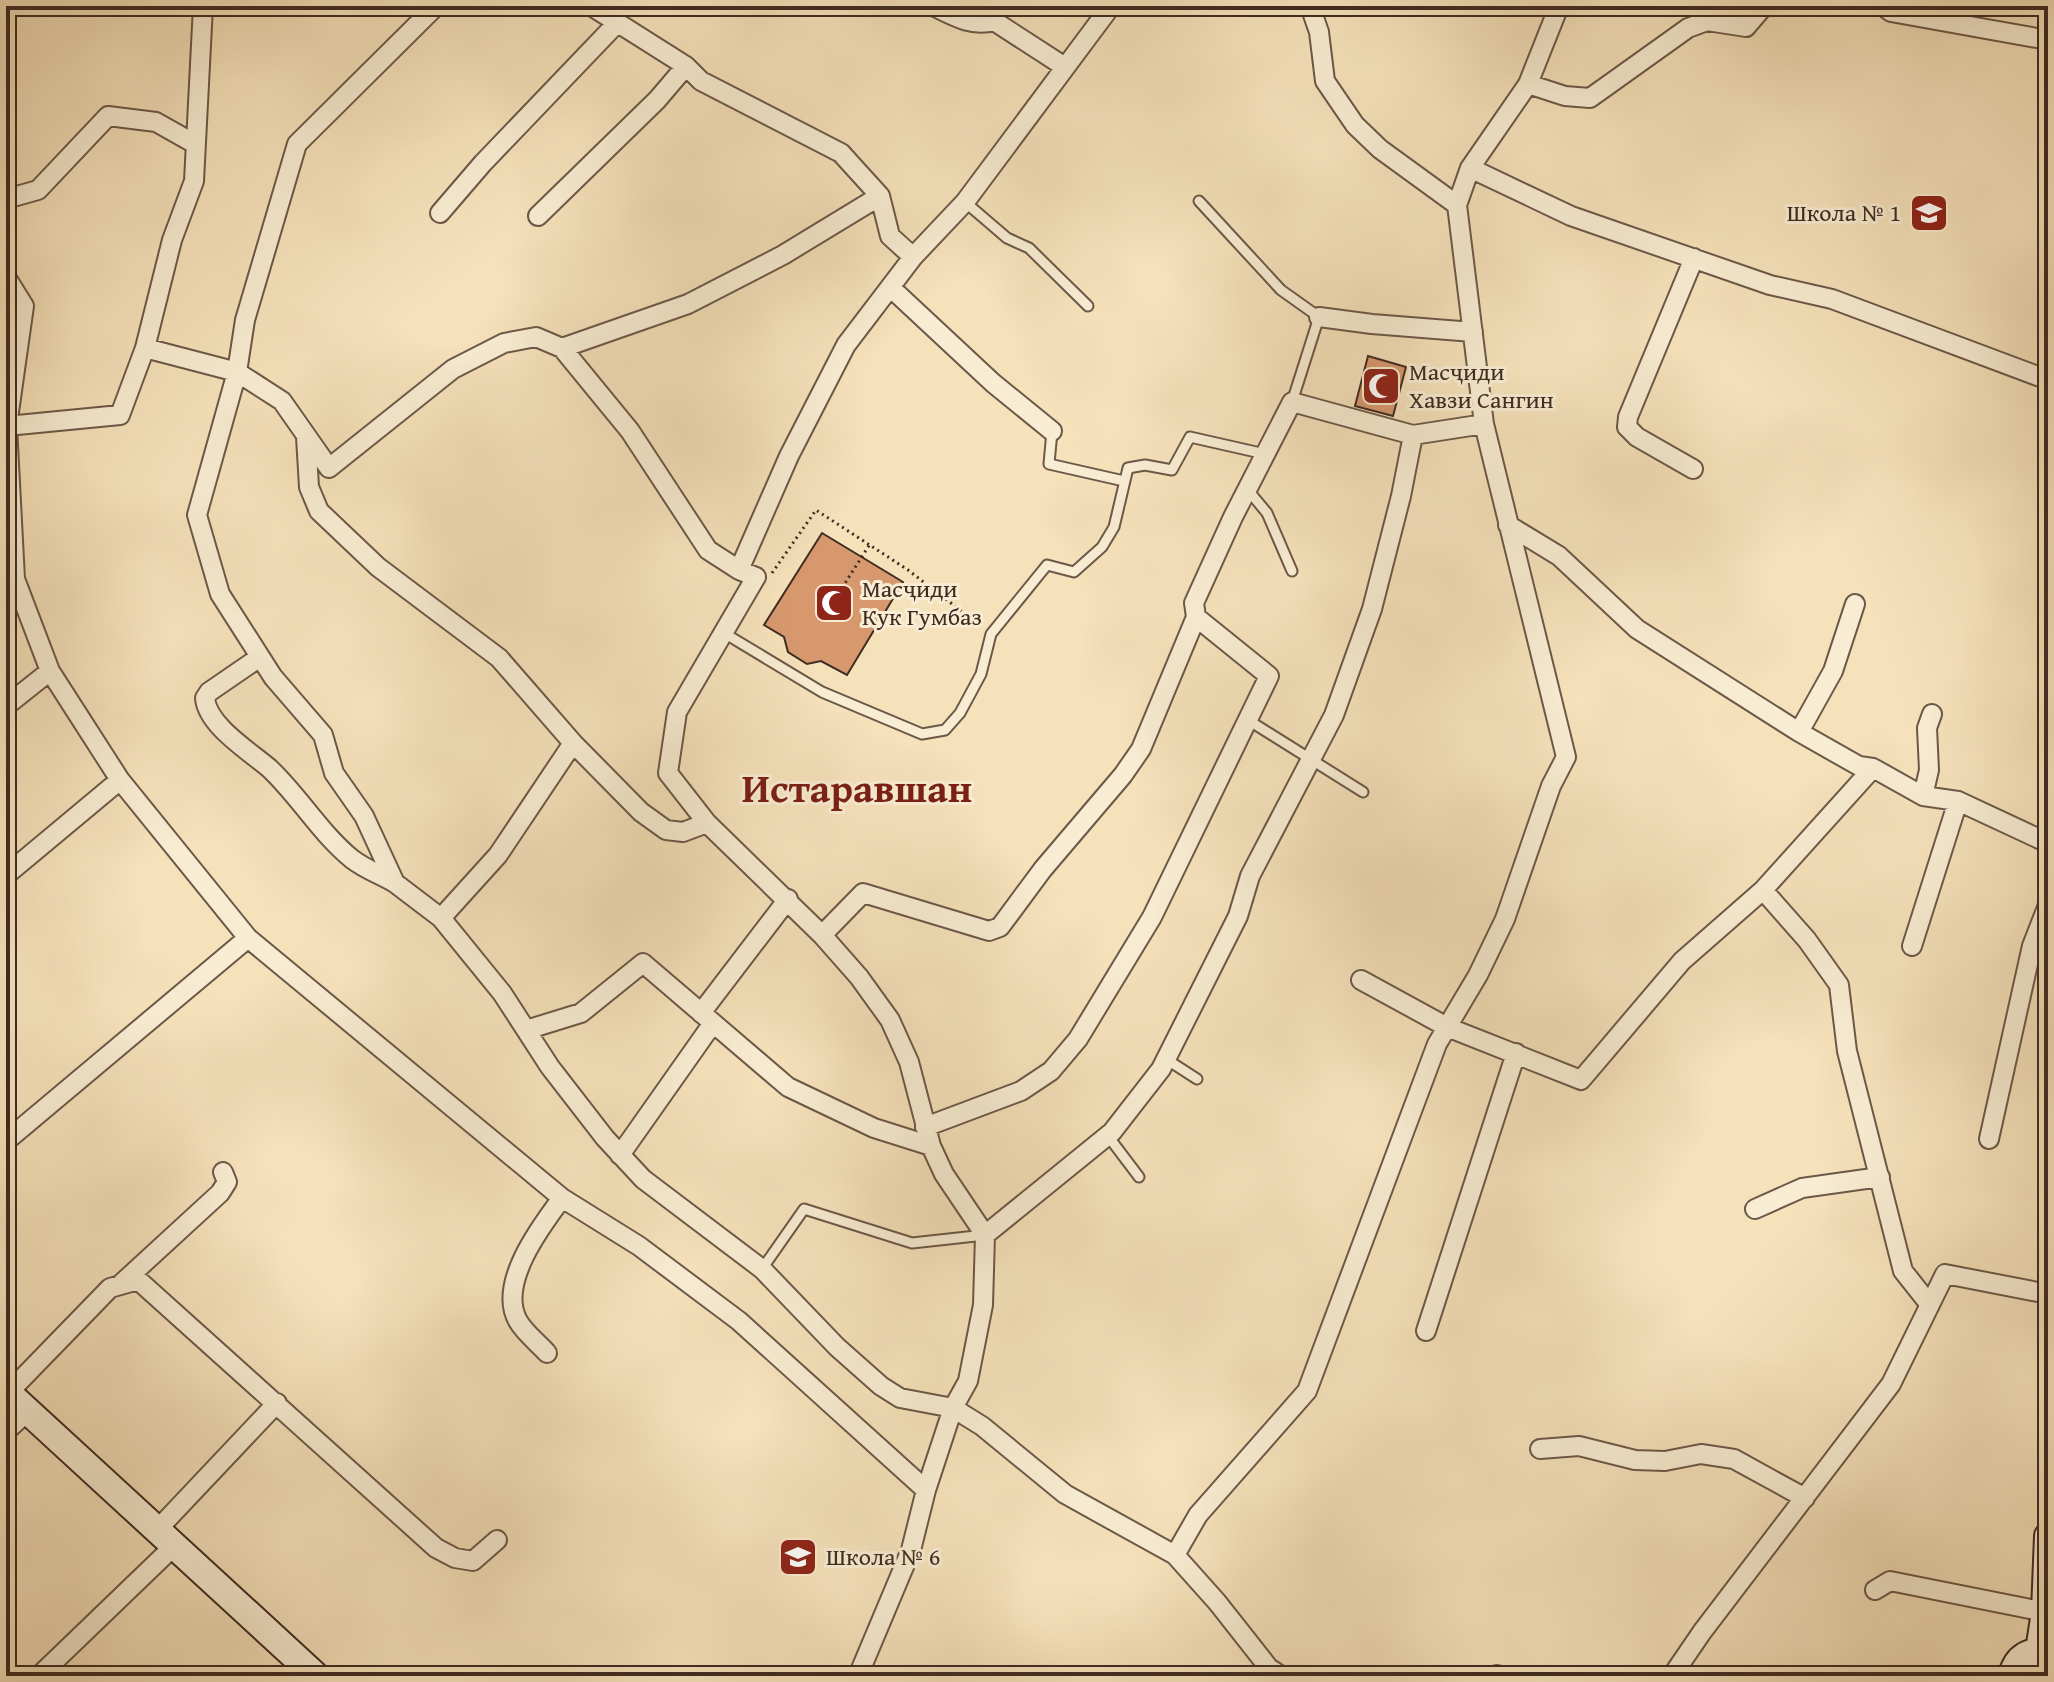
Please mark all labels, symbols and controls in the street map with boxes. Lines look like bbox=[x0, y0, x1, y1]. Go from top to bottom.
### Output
school or university icon: Школа № 1 bbox=[1908, 192, 1950, 234]
place label: Школа № 1 bbox=[1787, 195, 1901, 230]
place label: Масҷиди Хавзи Сангин bbox=[1409, 354, 1554, 417]
mosque icon: Масҷиди Хавзи Сангин bbox=[1360, 365, 1402, 407]
place label: Масҷиди Кук Гумбаз bbox=[862, 571, 982, 634]
mosque icon: Масҷиди Кук Гумбаз bbox=[813, 582, 855, 624]
district label: Истаравшан bbox=[742, 758, 972, 817]
school or university icon: Школа № 6 bbox=[777, 1536, 819, 1578]
place label: Школа № 6 bbox=[826, 1539, 940, 1574]

